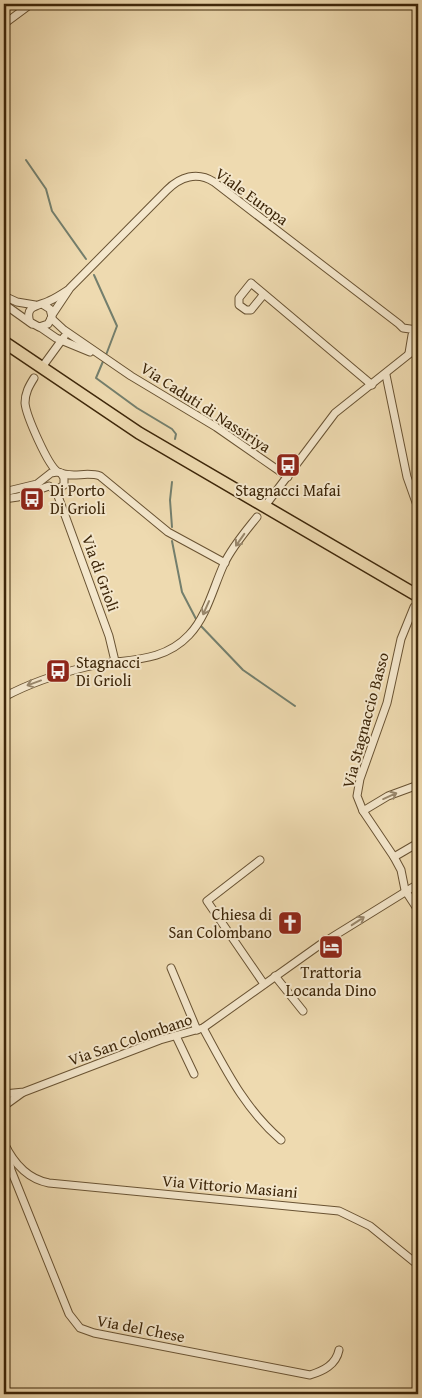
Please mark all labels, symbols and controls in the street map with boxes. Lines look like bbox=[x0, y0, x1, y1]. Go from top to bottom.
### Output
street label: Viale Europa bbox=[210, 161, 294, 231]
street label: Via Caduti di Nassiriya bbox=[136, 356, 276, 459]
bus stop icon: Stagnacci Mafai bbox=[275, 452, 301, 478]
place label: Di Porto Di Grioli bbox=[50, 478, 106, 520]
place label: Stagnacci Mafai bbox=[235, 478, 341, 502]
bus stop icon: Di Porto Di Grioli bbox=[19, 486, 45, 512]
street label: Via di Grioli bbox=[76, 531, 126, 615]
one-way arrow bbox=[235, 532, 245, 546]
one-way arrow bbox=[201, 600, 211, 615]
place label: Stagnacci Di Grioli bbox=[76, 650, 141, 692]
street label: Via Stagnaccio Basso bbox=[335, 650, 395, 790]
bus stop icon: Stagnacci Di Grioli bbox=[45, 658, 71, 684]
one-way arrow bbox=[26, 678, 42, 688]
one-way arrow bbox=[382, 791, 397, 800]
place label: Chiesa di San Colombano bbox=[169, 902, 273, 944]
church icon: Chiesa di San Colombano bbox=[277, 910, 303, 936]
one-way arrow bbox=[350, 915, 364, 925]
hotel icon: Trattoria Locanda Dino bbox=[318, 934, 344, 960]
place label: Trattoria Locanda Dino bbox=[286, 960, 376, 1002]
street label: Via San Colombano bbox=[65, 1007, 195, 1071]
street label: Via Vittorio Masiani bbox=[161, 1168, 299, 1204]
street label: Via del Chese bbox=[95, 1308, 187, 1348]

